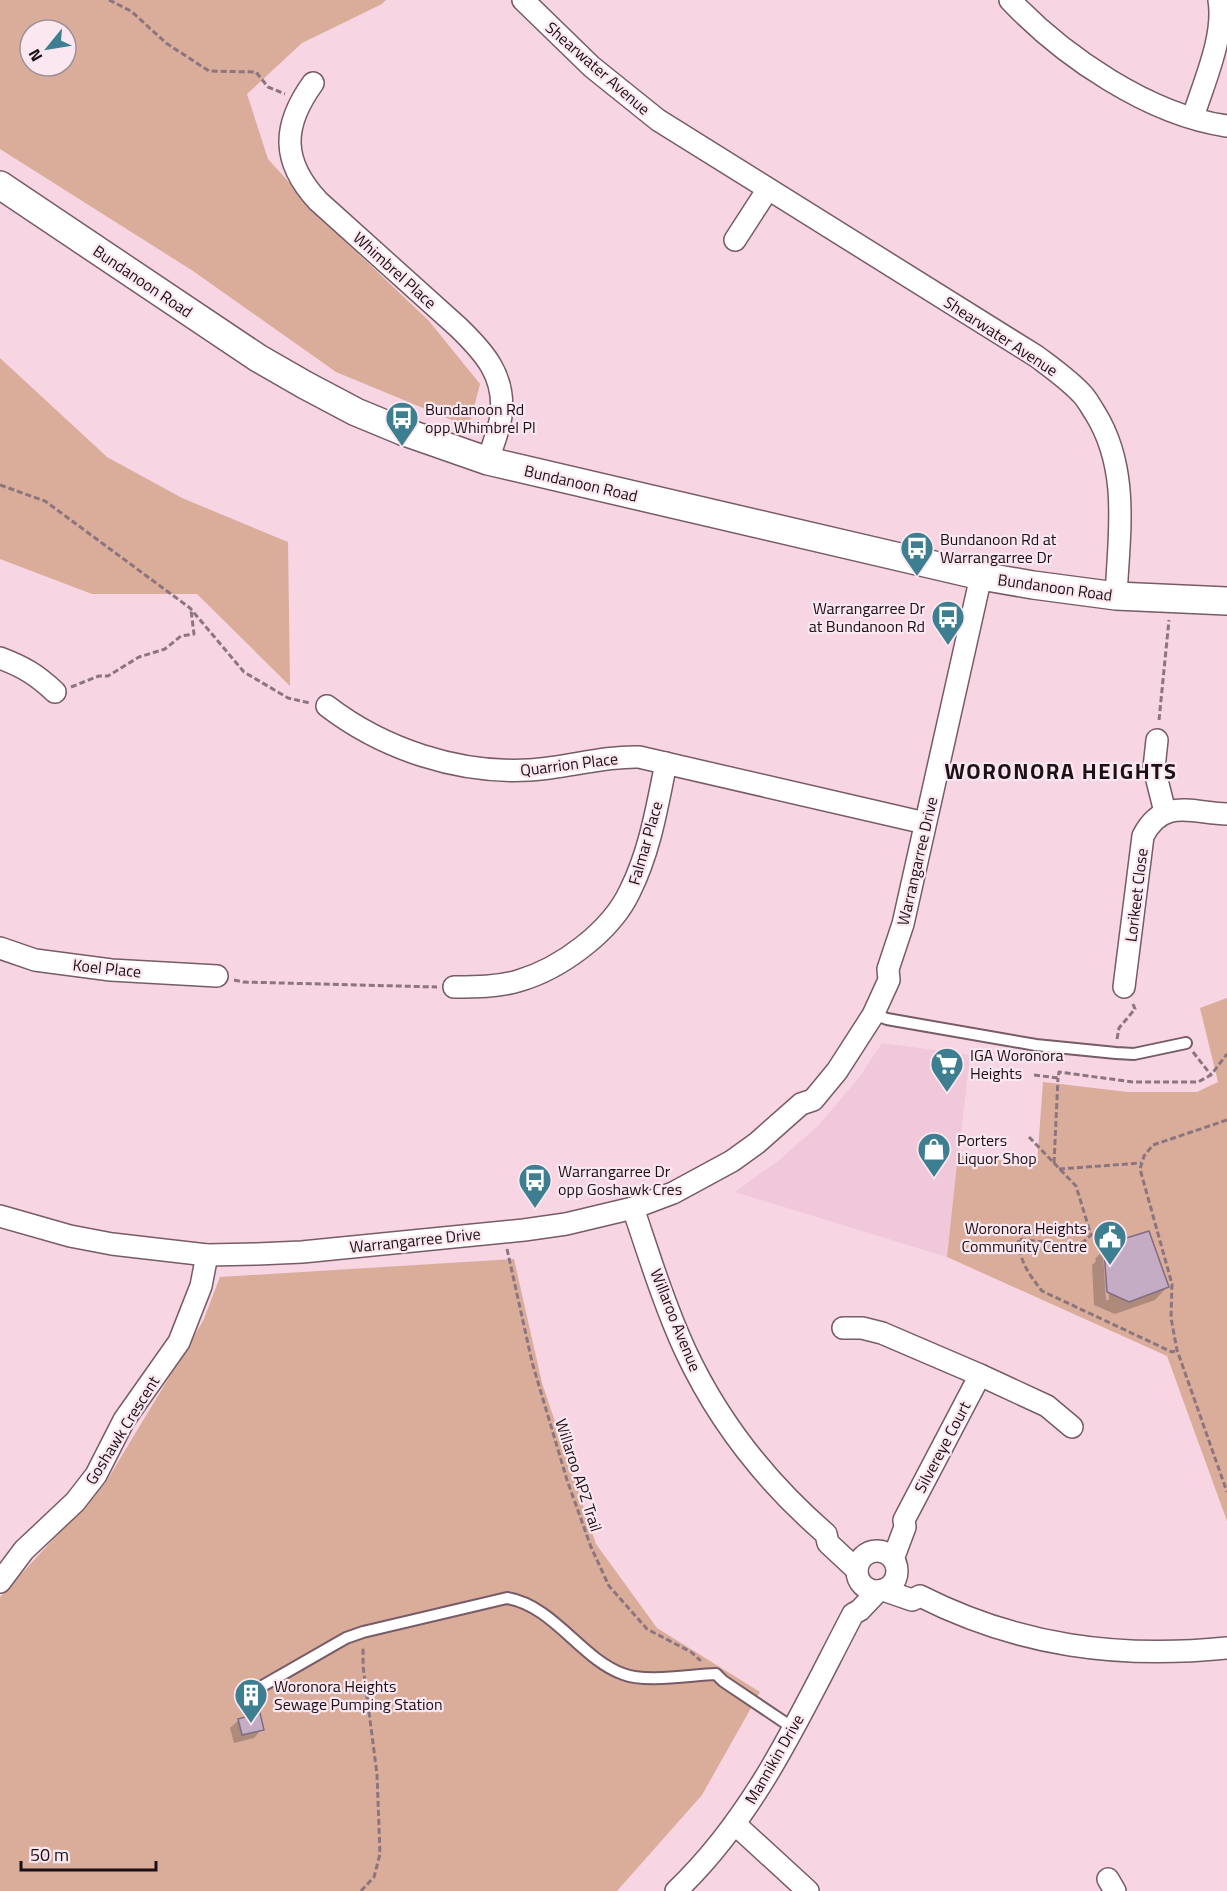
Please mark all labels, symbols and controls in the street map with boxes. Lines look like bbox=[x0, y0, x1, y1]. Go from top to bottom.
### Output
street label: Shearwater Avenue bbox=[540, 16, 656, 120]
north arrow bbox=[18, 18, 78, 78]
text: N bbox=[22, 45, 48, 66]
street label: Whimbrel Place bbox=[348, 226, 442, 314]
street label: Bundanoon Road bbox=[88, 239, 198, 323]
street label: Shearwater Avenue bbox=[939, 290, 1063, 382]
place label: Bundanoon Rd opp Whimbrel Pl bbox=[425, 397, 536, 439]
bus stop icon: Bundanoon Rd opp Whimbrel Pl bbox=[384, 400, 420, 447]
street label: Bundanoon Road bbox=[522, 458, 640, 508]
place label: Bundanoon Rd at Warrangarree Dr bbox=[940, 527, 1057, 569]
bus stop icon: Bundanoon Rd at Warrangarree Dr bbox=[899, 530, 935, 577]
street label: Bundanoon Road bbox=[996, 567, 1114, 607]
place label: Warrangarree Dr at Bundanoon Rd bbox=[809, 596, 925, 638]
bus stop icon: Warrangarree Dr at Bundanoon Rd bbox=[930, 599, 966, 646]
street label: Quarrion Place bbox=[519, 746, 619, 782]
district label: WORONORA HEIGHTS bbox=[944, 754, 1178, 788]
street label: Warrangarree Drive bbox=[891, 794, 943, 928]
street label: Falmar Place bbox=[622, 798, 668, 888]
street label: Lorikeet Close bbox=[1118, 847, 1154, 943]
street label: Koel Place bbox=[72, 952, 142, 984]
place label: IGA Woronora Heights bbox=[970, 1043, 1064, 1085]
supermarket icon: IGA Woronora Heights bbox=[929, 1046, 965, 1093]
place label: Porters Liquor Shop bbox=[957, 1128, 1037, 1170]
shop icon: Porters Liquor Shop bbox=[916, 1131, 952, 1178]
place label: Warrangarree Dr opp Goshawk Cres bbox=[558, 1159, 682, 1201]
bus stop icon: Warrangarree Dr opp Goshawk Cres bbox=[517, 1162, 553, 1209]
place label: Woronora Heights Community Centre bbox=[962, 1216, 1087, 1258]
public building icon: Woronora Heights Community Centre bbox=[1092, 1219, 1128, 1266]
street label: Warrangarree Drive bbox=[348, 1221, 482, 1259]
street label: Willaroo Avenue bbox=[644, 1265, 708, 1375]
street label: Goshawk Crescent bbox=[79, 1371, 165, 1489]
street label: Silvereye Court bbox=[908, 1397, 976, 1497]
street label: Willaroo APZ Trail bbox=[549, 1415, 609, 1535]
place label: Woronora Heights Sewage Pumping Station bbox=[274, 1674, 443, 1716]
building icon: Woronora Heights Sewage Pumping Station bbox=[233, 1677, 269, 1724]
street label: Mannikin Drive bbox=[739, 1710, 809, 1808]
scale bar bbox=[21, 1834, 156, 1872]
text: 50 m bbox=[30, 1841, 69, 1868]

